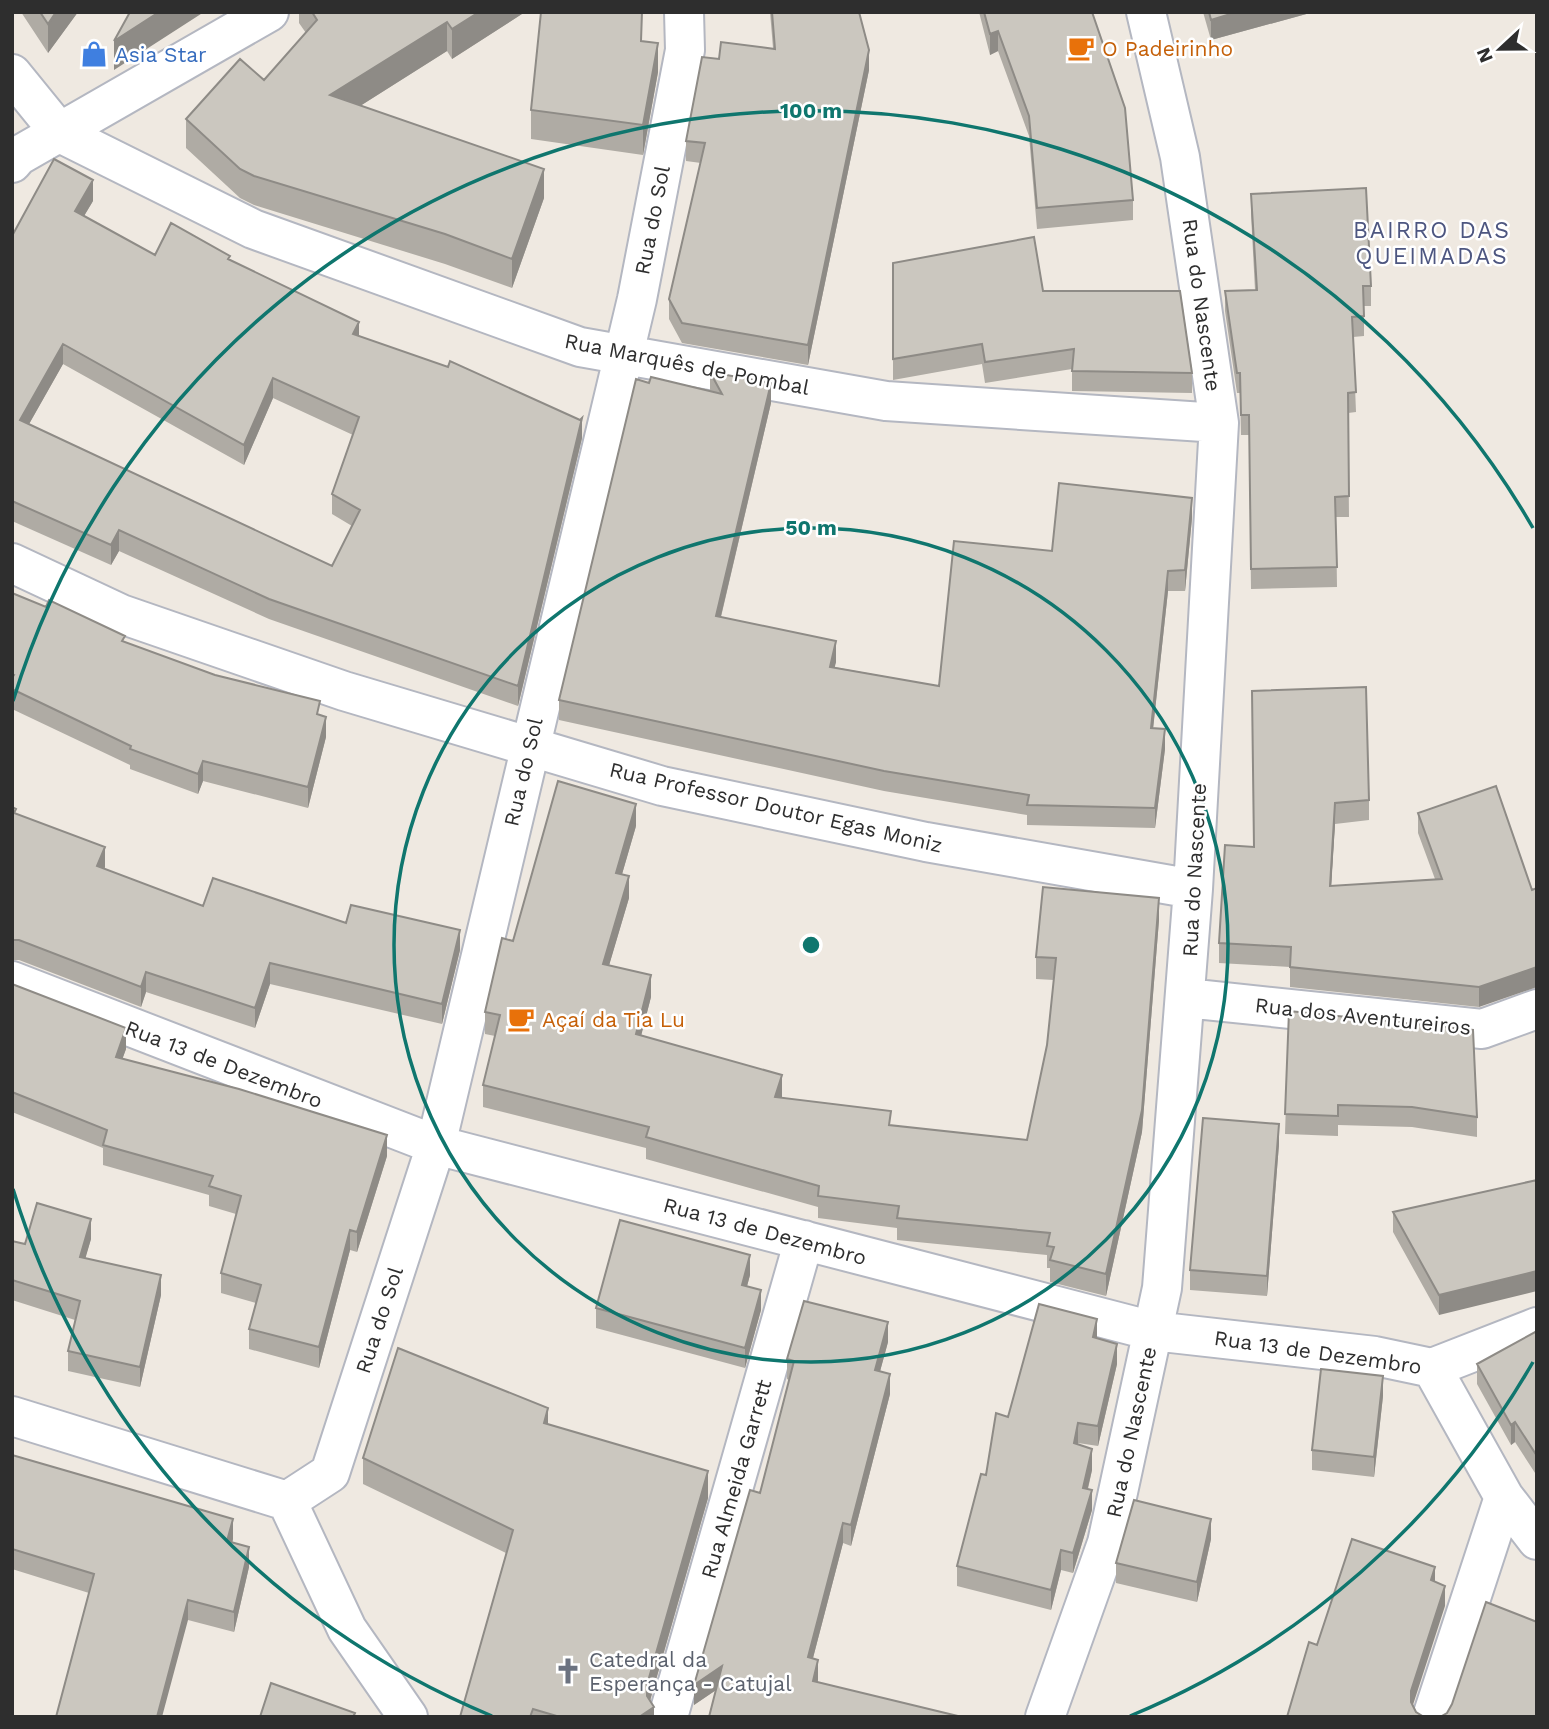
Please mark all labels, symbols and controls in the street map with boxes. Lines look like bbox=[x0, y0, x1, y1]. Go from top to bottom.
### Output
north arrow bbox=[1465, 14, 1535, 84]
cafe icon: O Padeirinho bbox=[1066, 33, 1096, 63]
place label: O Padeirinho bbox=[1102, 36, 1233, 61]
shop icon: Asia Star bbox=[79, 39, 109, 69]
place label: Asia Star bbox=[115, 42, 207, 67]
text: N bbox=[1471, 44, 1498, 66]
text: 100 m bbox=[780, 98, 842, 123]
street label: Rua do Sol bbox=[629, 163, 675, 277]
street label: Rua do Nascente bbox=[1178, 217, 1226, 393]
district label: BAIRRO DAS QUEIMADAS bbox=[1353, 217, 1511, 270]
street label: Rua Marquês de Pombal bbox=[562, 328, 812, 400]
text: 50 m bbox=[785, 515, 837, 540]
street label: Rua do Sol bbox=[498, 715, 548, 829]
street label: Rua Professor Doutor Egas Moniz bbox=[607, 756, 945, 858]
street label: Rua do Nascente bbox=[1177, 782, 1211, 958]
centre of rings bbox=[799, 933, 823, 957]
street label: Rua dos Aventureiros bbox=[1254, 992, 1472, 1040]
cafe icon: Açaí da Tia Lu bbox=[506, 1004, 536, 1034]
place label: Açaí da Tia Lu bbox=[542, 1007, 685, 1032]
street label: Rua 13 de Dezembro bbox=[122, 1015, 326, 1113]
street label: Rua 13 de Dezembro bbox=[661, 1192, 869, 1270]
street label: Rua do Sol bbox=[350, 1263, 408, 1376]
street label: Rua 13 de Dezembro bbox=[1213, 1325, 1423, 1379]
street label: Rua do Nascente bbox=[1101, 1344, 1161, 1520]
street label: Rua Almeida Garrett bbox=[696, 1376, 776, 1582]
place label: Catedral da Esperança - Catujal bbox=[589, 1647, 792, 1696]
church icon: Catedral da Esperança - Catujal bbox=[553, 1656, 583, 1686]

